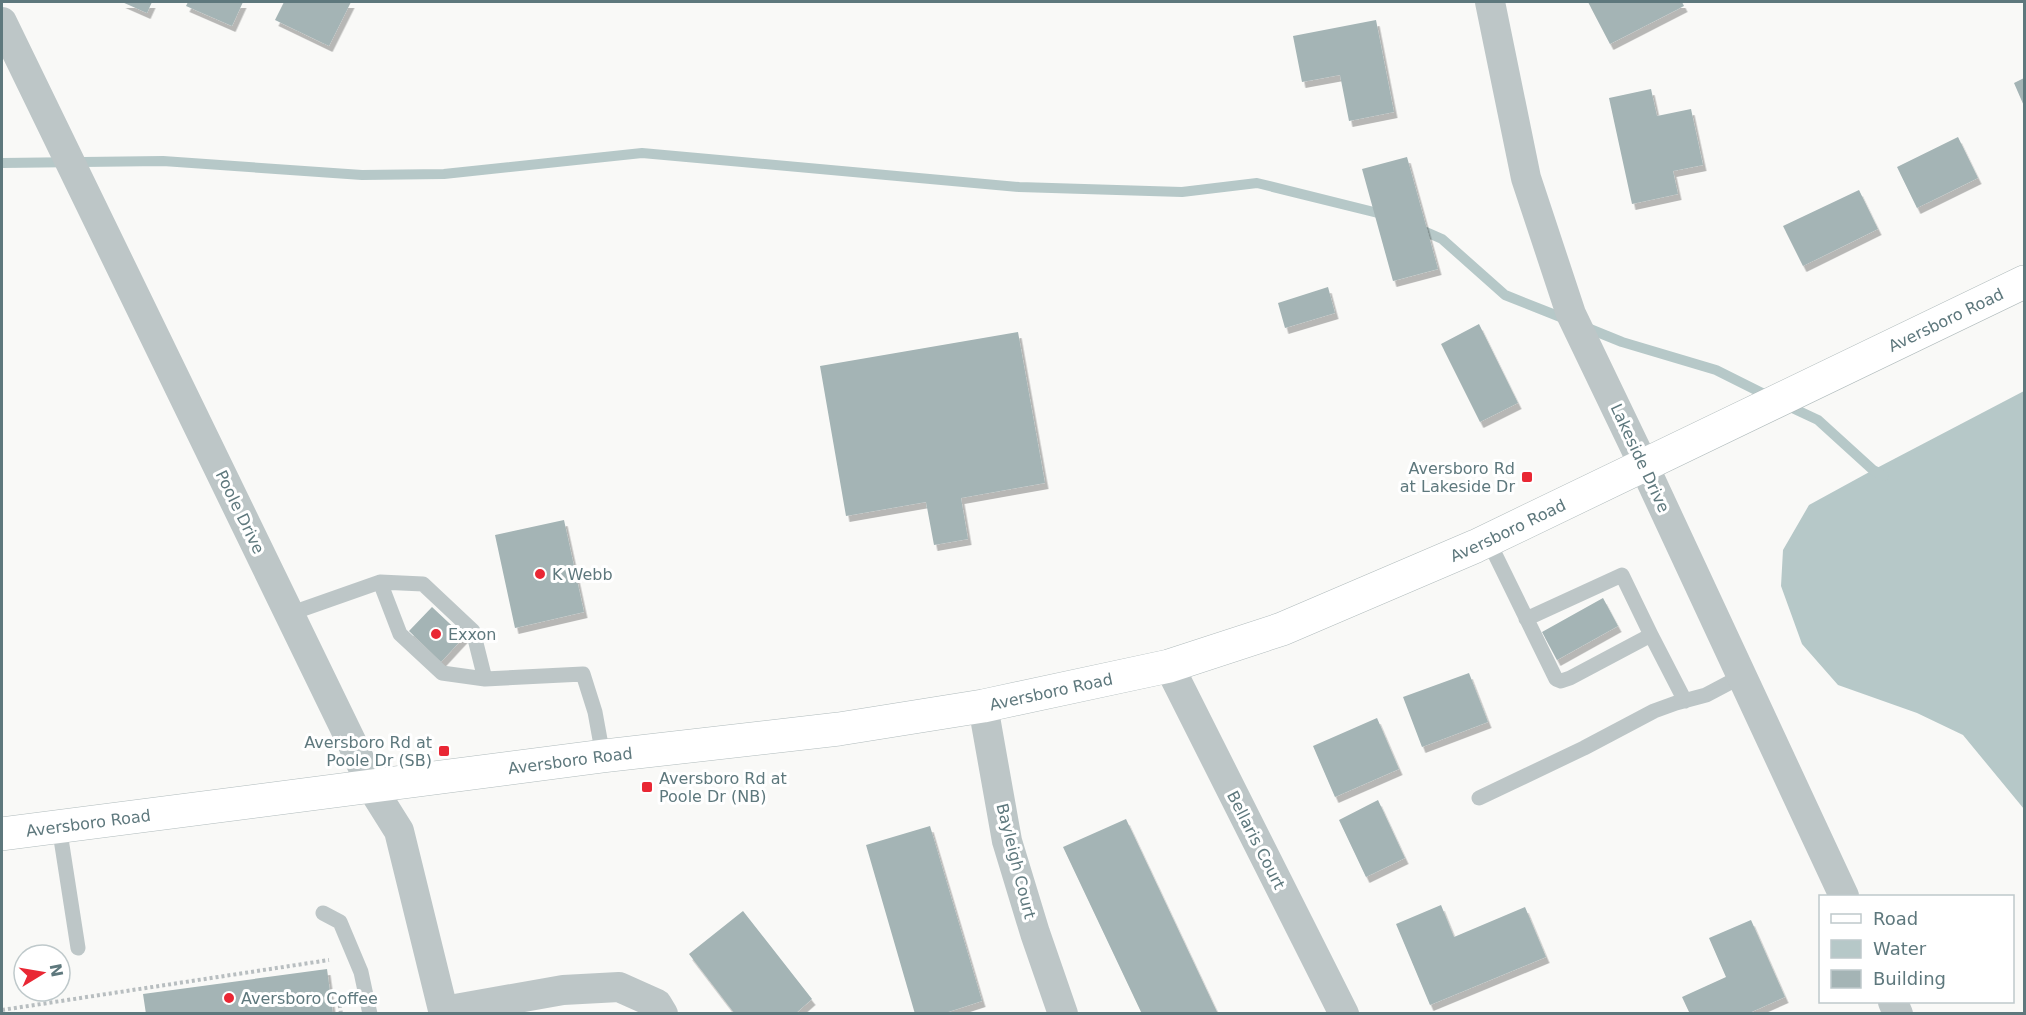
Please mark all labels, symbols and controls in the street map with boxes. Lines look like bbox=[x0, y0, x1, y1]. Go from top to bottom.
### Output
street label: Aversboro Road bbox=[1885, 284, 2006, 355]
street label: Lakeside Drive bbox=[1607, 401, 1673, 515]
place label: Aversboro Rd at Lakeside Dr bbox=[1400, 459, 1515, 496]
street label: Poole Drive bbox=[212, 467, 268, 557]
marker: Aversboro Rd at Lakeside Dr bbox=[1520, 470, 1534, 484]
street label: Aversboro Road bbox=[1447, 495, 1569, 565]
place label: K Webb bbox=[552, 565, 613, 584]
marker: K Webb bbox=[533, 567, 547, 581]
place label: Exxon bbox=[448, 625, 496, 644]
marker: Exxon bbox=[429, 627, 443, 641]
street label: Aversboro Road bbox=[988, 669, 1114, 714]
place label: Aversboro Rd at Poole Dr (SB) bbox=[304, 733, 432, 770]
street label: Aversboro Road bbox=[507, 743, 634, 778]
marker: Aversboro Rd at Poole Dr (SB) bbox=[437, 744, 451, 758]
place label: Aversboro Rd at Poole Dr (NB) bbox=[659, 769, 787, 806]
marker: Aversboro Rd at Poole Dr (NB) bbox=[640, 780, 654, 794]
street label: Bellaris Court bbox=[1223, 788, 1289, 892]
street label: Bayleigh Court bbox=[992, 801, 1040, 921]
street label: Aversboro Road bbox=[25, 805, 152, 840]
legend bbox=[1819, 895, 2014, 1003]
text: Road bbox=[1873, 908, 1918, 929]
text: Water bbox=[1873, 938, 1927, 959]
north arrow bbox=[12, 943, 72, 1003]
text: N bbox=[46, 962, 67, 979]
text: Building bbox=[1873, 968, 1946, 989]
place label: Aversboro Coffee bbox=[241, 989, 378, 1008]
marker: Aversboro Coffee bbox=[222, 991, 236, 1005]

